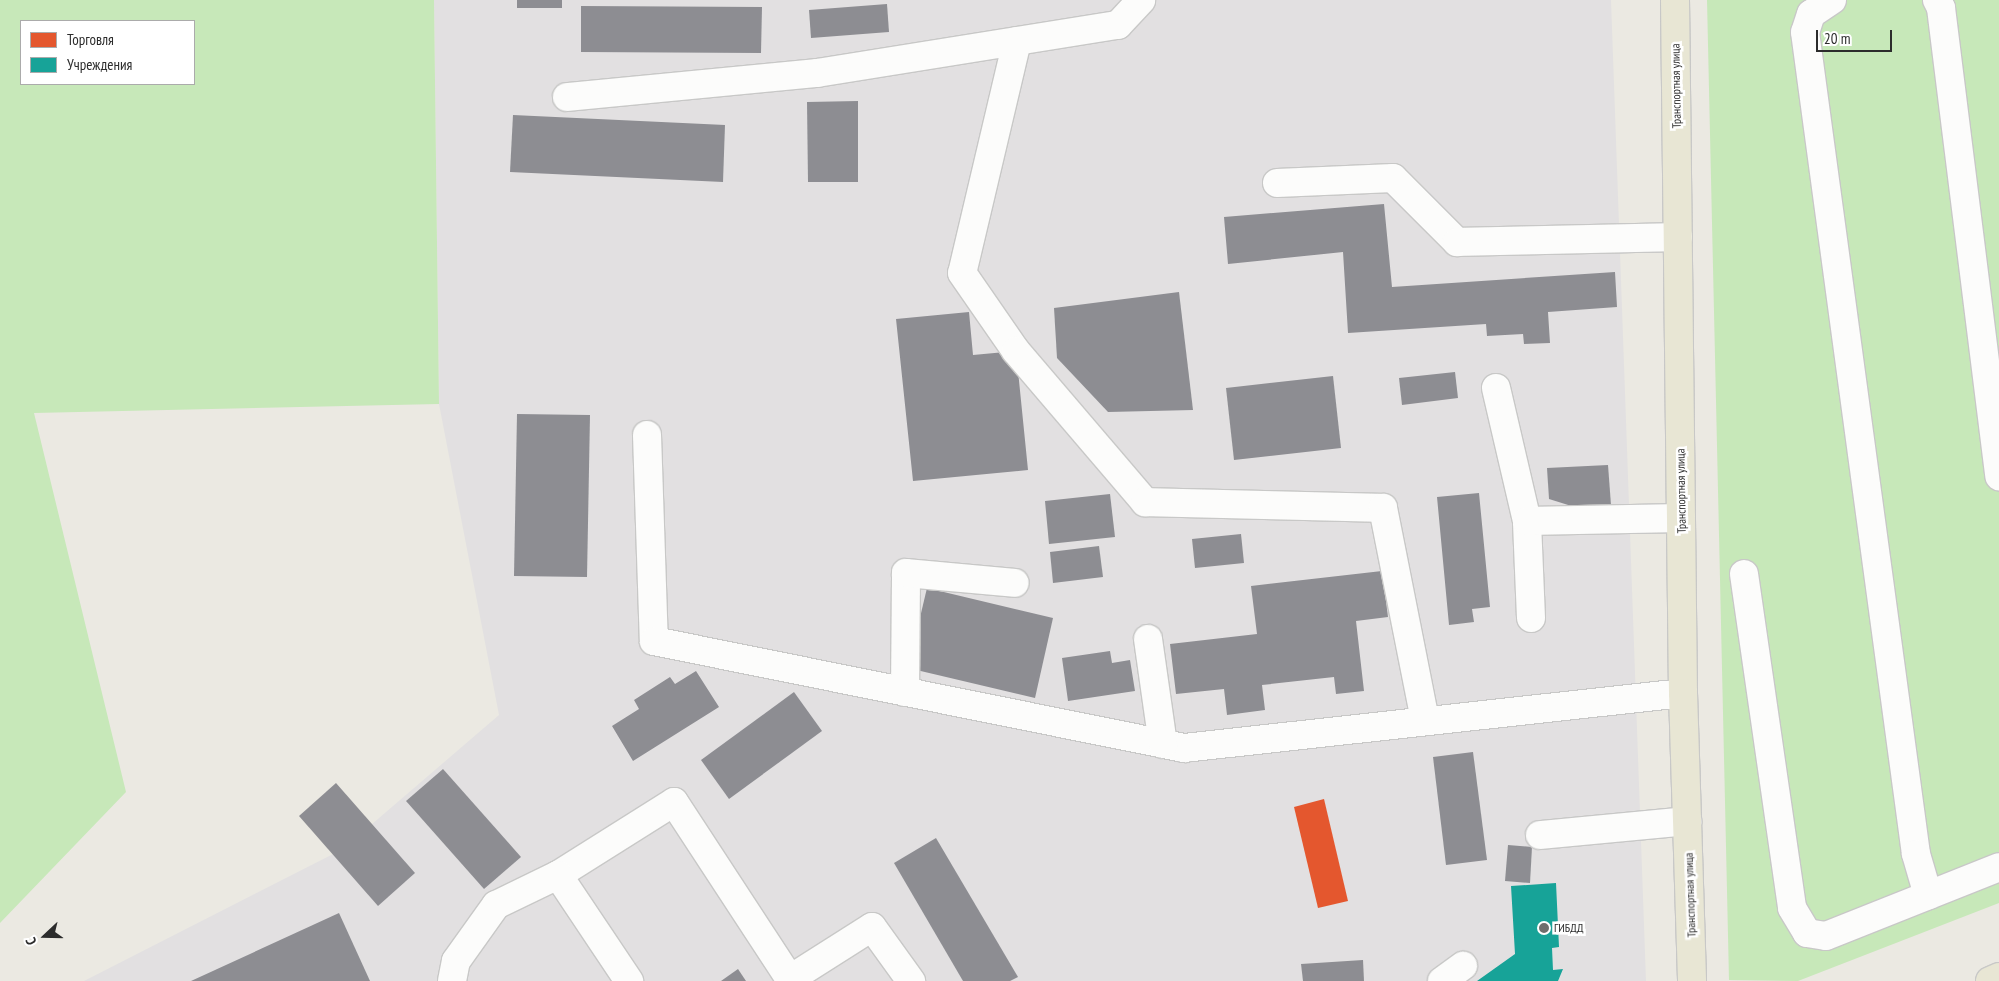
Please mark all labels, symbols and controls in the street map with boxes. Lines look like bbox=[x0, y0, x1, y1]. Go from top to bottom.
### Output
legend bbox=[20, 20, 195, 85]
scale bar bbox=[1819, 20, 1895, 52]
text: 20 m bbox=[1824, 29, 1850, 48]
text: Торговля bbox=[67, 30, 114, 49]
street label: Транспортная улица bbox=[1668, 43, 1684, 129]
text: Учреждения bbox=[67, 55, 132, 74]
street label: Транспортная улица bbox=[1673, 448, 1689, 534]
street label: Транспортная улица bbox=[1681, 852, 1699, 938]
north arrow bbox=[20, 911, 70, 961]
place label: ГИБДД bbox=[1554, 921, 1583, 935]
marker: ГИБДД bbox=[1538, 922, 1550, 934]
text: С bbox=[21, 935, 41, 948]

